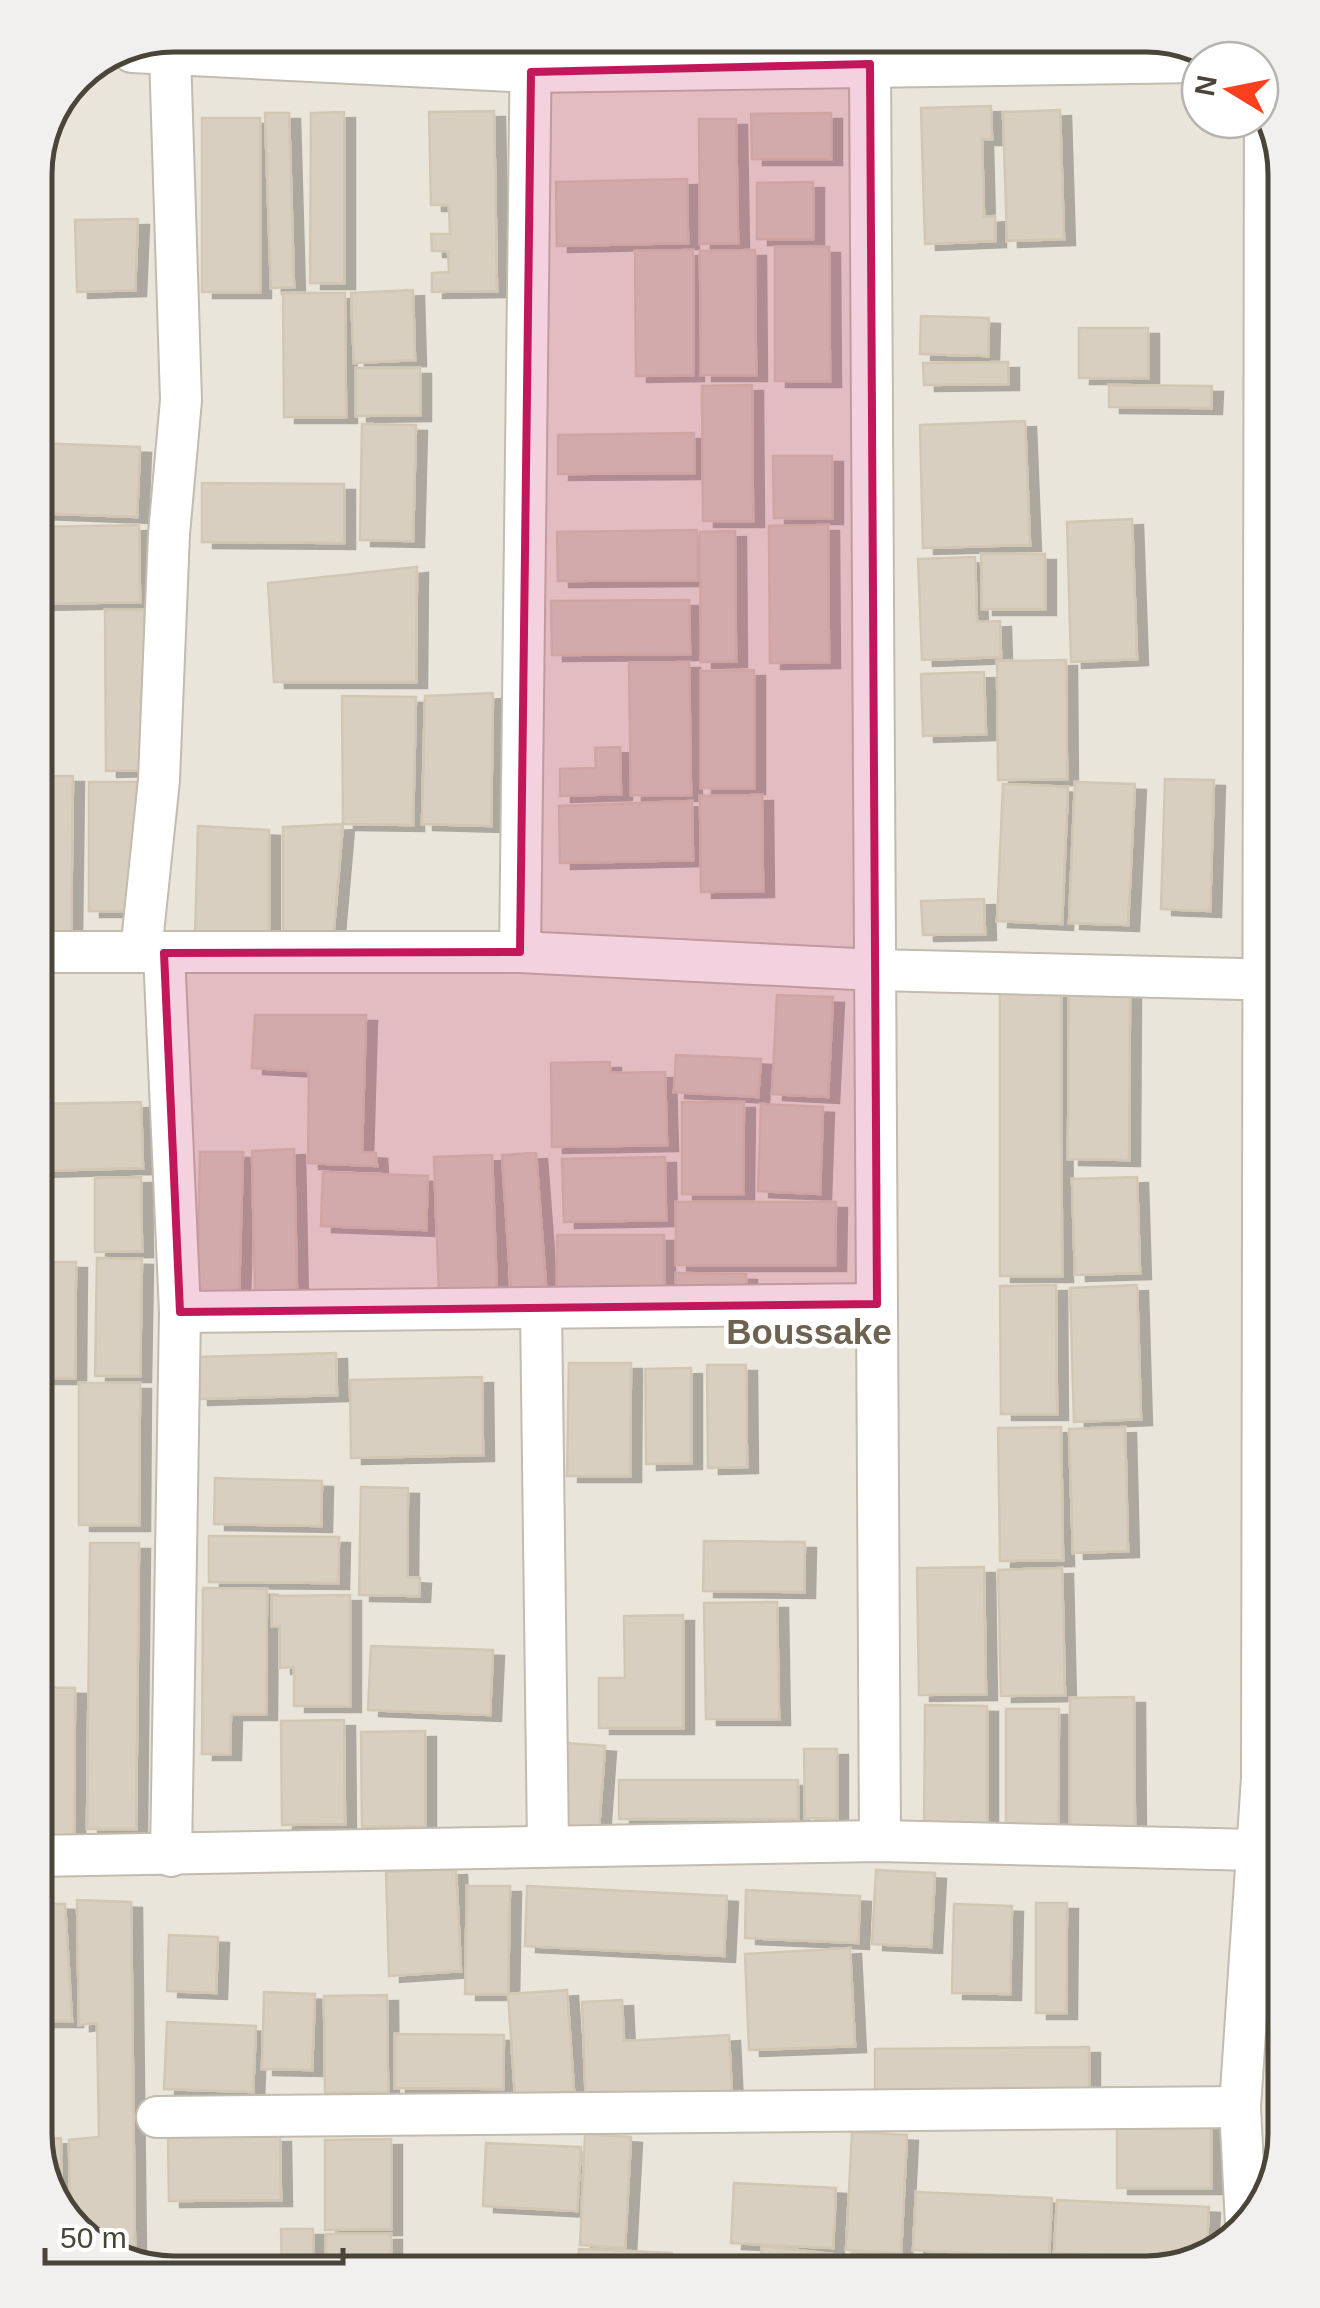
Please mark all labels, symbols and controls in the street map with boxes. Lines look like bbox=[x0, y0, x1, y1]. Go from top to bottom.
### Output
north arrow bbox=[1180, 40, 1280, 140]
text: N bbox=[1189, 73, 1223, 98]
district label: Boussake bbox=[726, 1312, 892, 1351]
scale bar bbox=[45, 2203, 342, 2265]
text: 50 m bbox=[60, 2221, 127, 2254]

